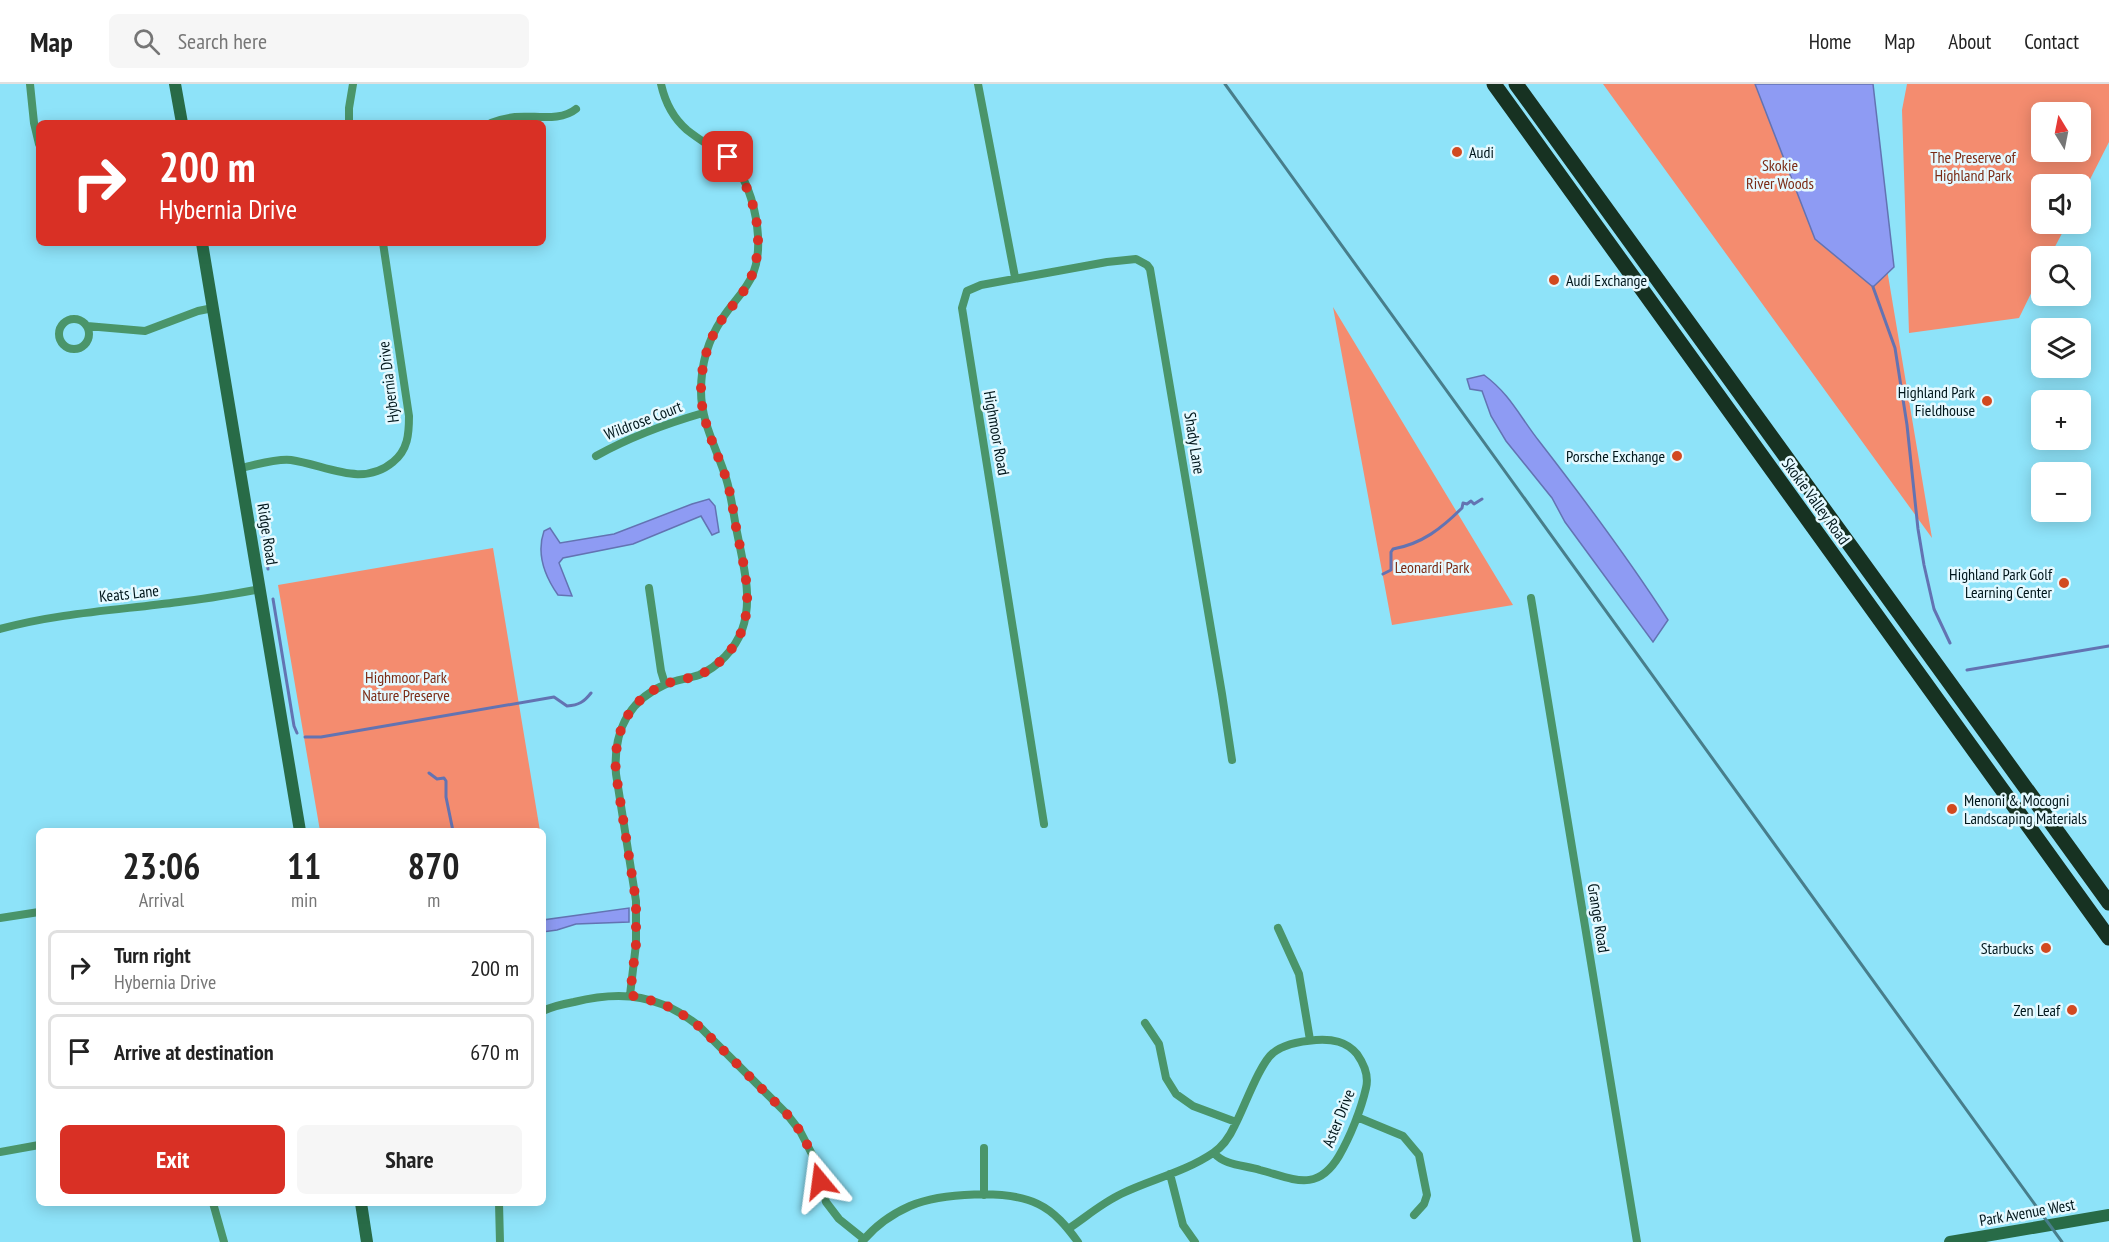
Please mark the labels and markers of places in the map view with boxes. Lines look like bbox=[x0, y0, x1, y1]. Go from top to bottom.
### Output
pin bbox=[702, 131, 753, 182]
place label: Audi bbox=[1469, 142, 1494, 162]
marker: Audi bbox=[1450, 145, 1464, 159]
place label: Audi Exchange bbox=[1566, 270, 1647, 290]
marker: Audi Exchange bbox=[1547, 273, 1561, 287]
place label: Highland Park Fieldhouse bbox=[1898, 382, 1976, 420]
marker: Highland Park Fieldhouse bbox=[1980, 394, 1994, 408]
place label: Porsche Exchange bbox=[1566, 446, 1665, 466]
marker: Porsche Exchange bbox=[1670, 449, 1684, 463]
place label: Highland Park Golf Learning Center bbox=[1949, 564, 2053, 602]
marker: Highland Park Golf Learning Center bbox=[2057, 576, 2071, 590]
place label: Menoni & Mocogni Landscaping Materials bbox=[1964, 790, 2087, 828]
marker: Menoni & Mocogni Landscaping Materials bbox=[1945, 802, 1959, 816]
place label: Starbucks bbox=[1981, 938, 2034, 958]
marker: Starbucks bbox=[2039, 941, 2053, 955]
place label: Zen Leaf bbox=[2014, 1000, 2061, 1020]
marker: Zen Leaf bbox=[2065, 1003, 2079, 1017]

